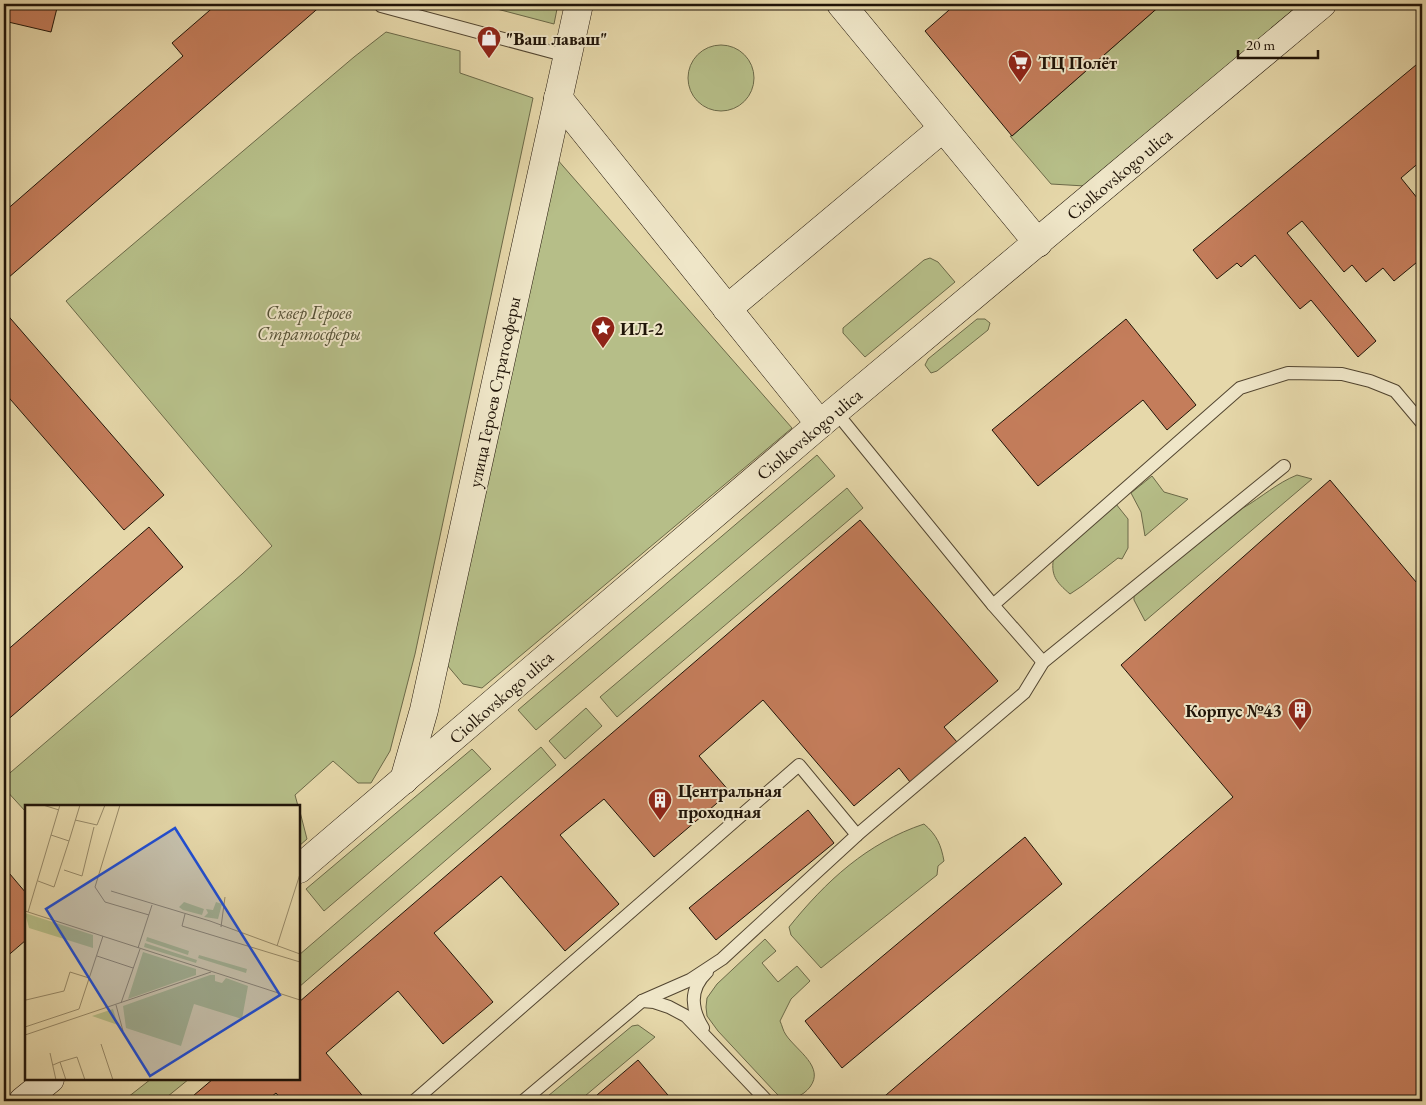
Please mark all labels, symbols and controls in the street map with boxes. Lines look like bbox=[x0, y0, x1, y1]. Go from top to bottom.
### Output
shop icon: "Ваш лаваш" bbox=[476, 25, 502, 59]
place label: "Ваш лаваш" bbox=[506, 27, 607, 50]
scale bar bbox=[1238, 28, 1318, 60]
text: 20 m bbox=[1246, 35, 1275, 54]
supermarket icon: ТЦ Полёт bbox=[1007, 49, 1033, 83]
place label: ТЦ Полёт bbox=[1038, 51, 1117, 74]
street label: Ciolkovskogo ulica bbox=[1061, 123, 1177, 225]
street label: улица Героев Стратосферы bbox=[463, 295, 525, 489]
park label: Сквер Героев Стратосферы bbox=[257, 301, 361, 346]
place icon: ИЛ-2 bbox=[590, 315, 616, 349]
place label: ИЛ-2 bbox=[620, 317, 664, 340]
street label: Ciolkovskogo ulica bbox=[751, 383, 867, 485]
street label: Ciolkovskogo ulica bbox=[444, 645, 559, 749]
building icon: Корпус №43 bbox=[1287, 697, 1313, 731]
place label: Корпус №43 bbox=[1185, 699, 1282, 722]
place label: Центральная проходная bbox=[678, 779, 782, 823]
building icon: Центральная проходная bbox=[647, 787, 673, 821]
inset map bbox=[25, 805, 300, 1080]

